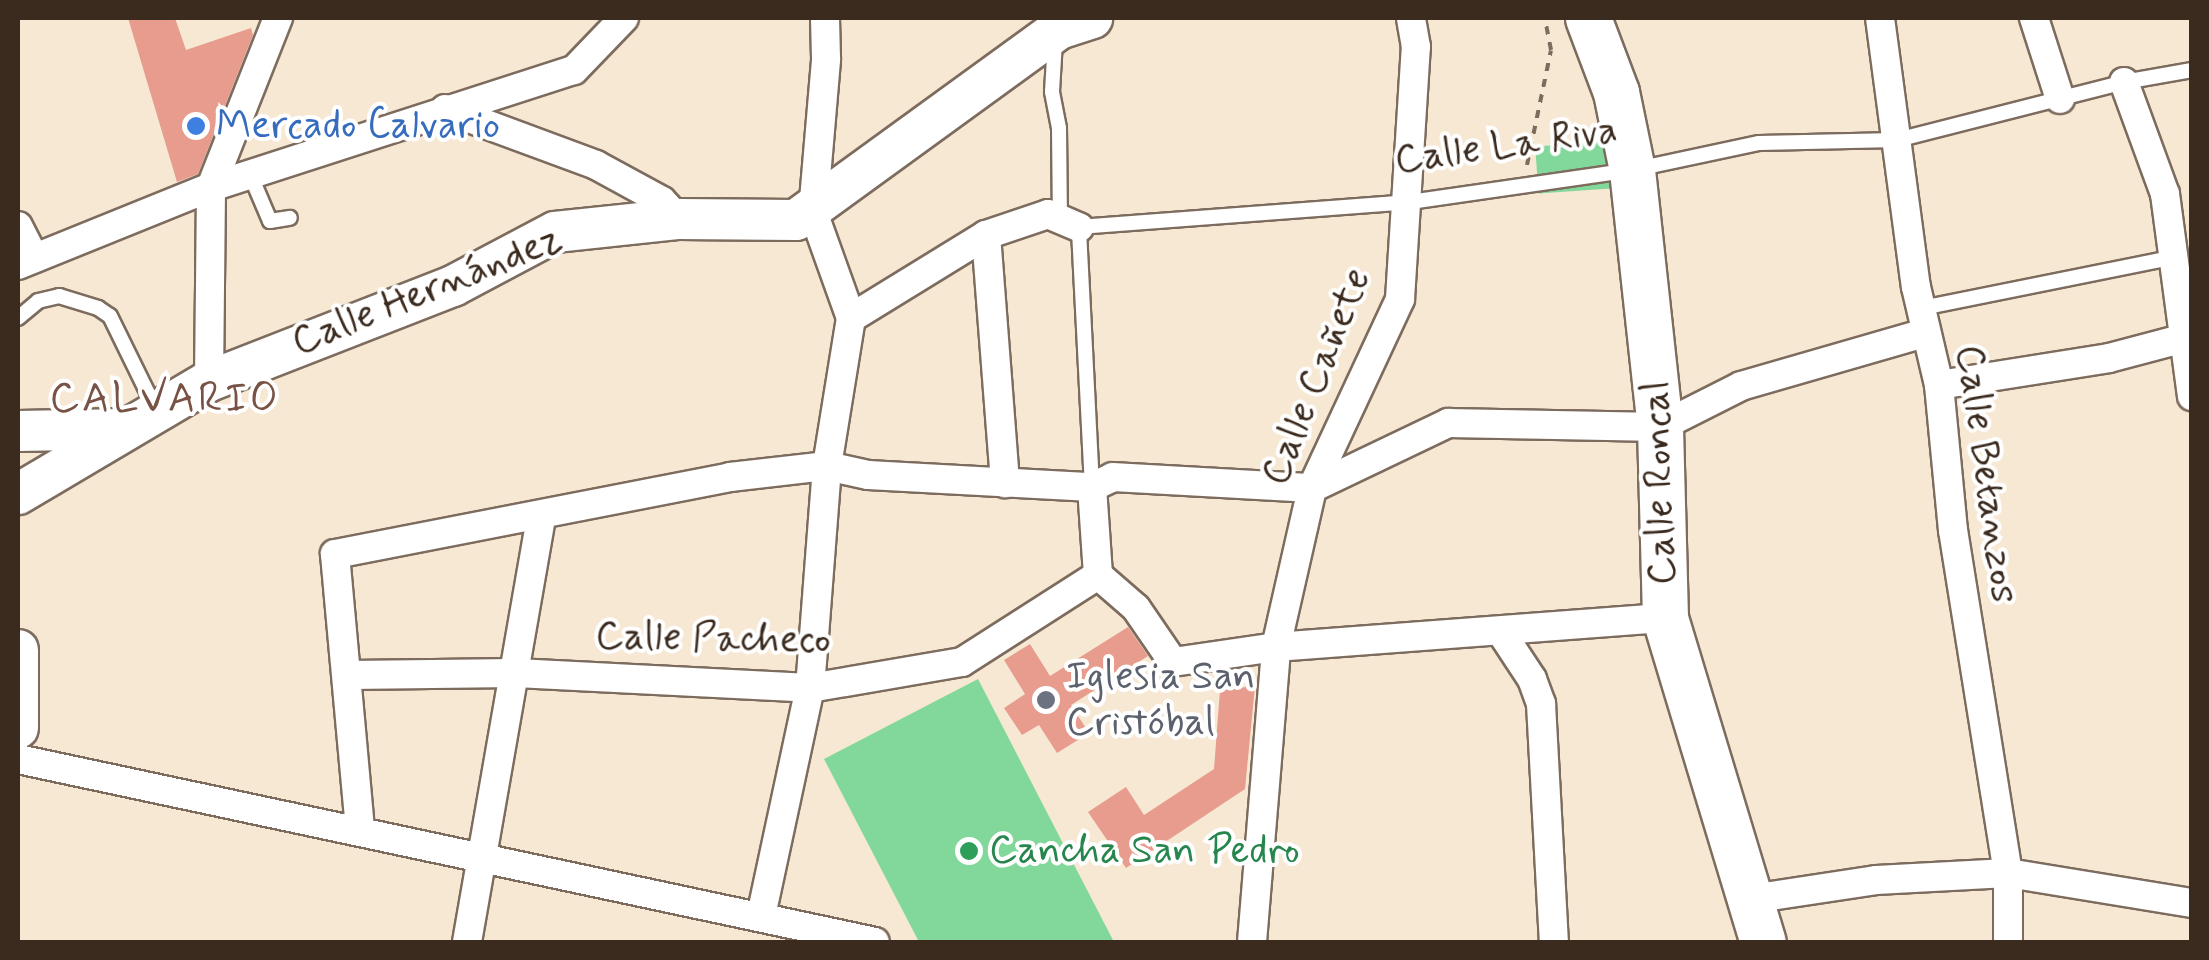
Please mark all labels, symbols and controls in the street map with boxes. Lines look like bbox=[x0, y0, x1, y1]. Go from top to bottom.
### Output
place label: Mercado Calvario bbox=[216, 102, 504, 150]
street label: Calle La Riva bbox=[1392, 107, 1620, 185]
marker: Mercado Calvario bbox=[185, 115, 207, 137]
street label: Calle Hernández bbox=[285, 215, 569, 367]
street label: Calle Cañete bbox=[1252, 263, 1382, 491]
street label: Calle Betanzos bbox=[1944, 342, 2028, 606]
district label: CALVARIO bbox=[55, 375, 275, 425]
street label: Calle Roncal bbox=[1632, 380, 1688, 586]
street label: Calle Pacheco bbox=[597, 613, 829, 665]
place label: Iglesia San Cristóbal bbox=[1066, 653, 1257, 747]
marker: Iglesia San Cristóbal bbox=[1035, 689, 1057, 711]
place label: Cancha San Pedro bbox=[989, 827, 1299, 875]
marker: Cancha San Pedro bbox=[958, 840, 980, 862]

